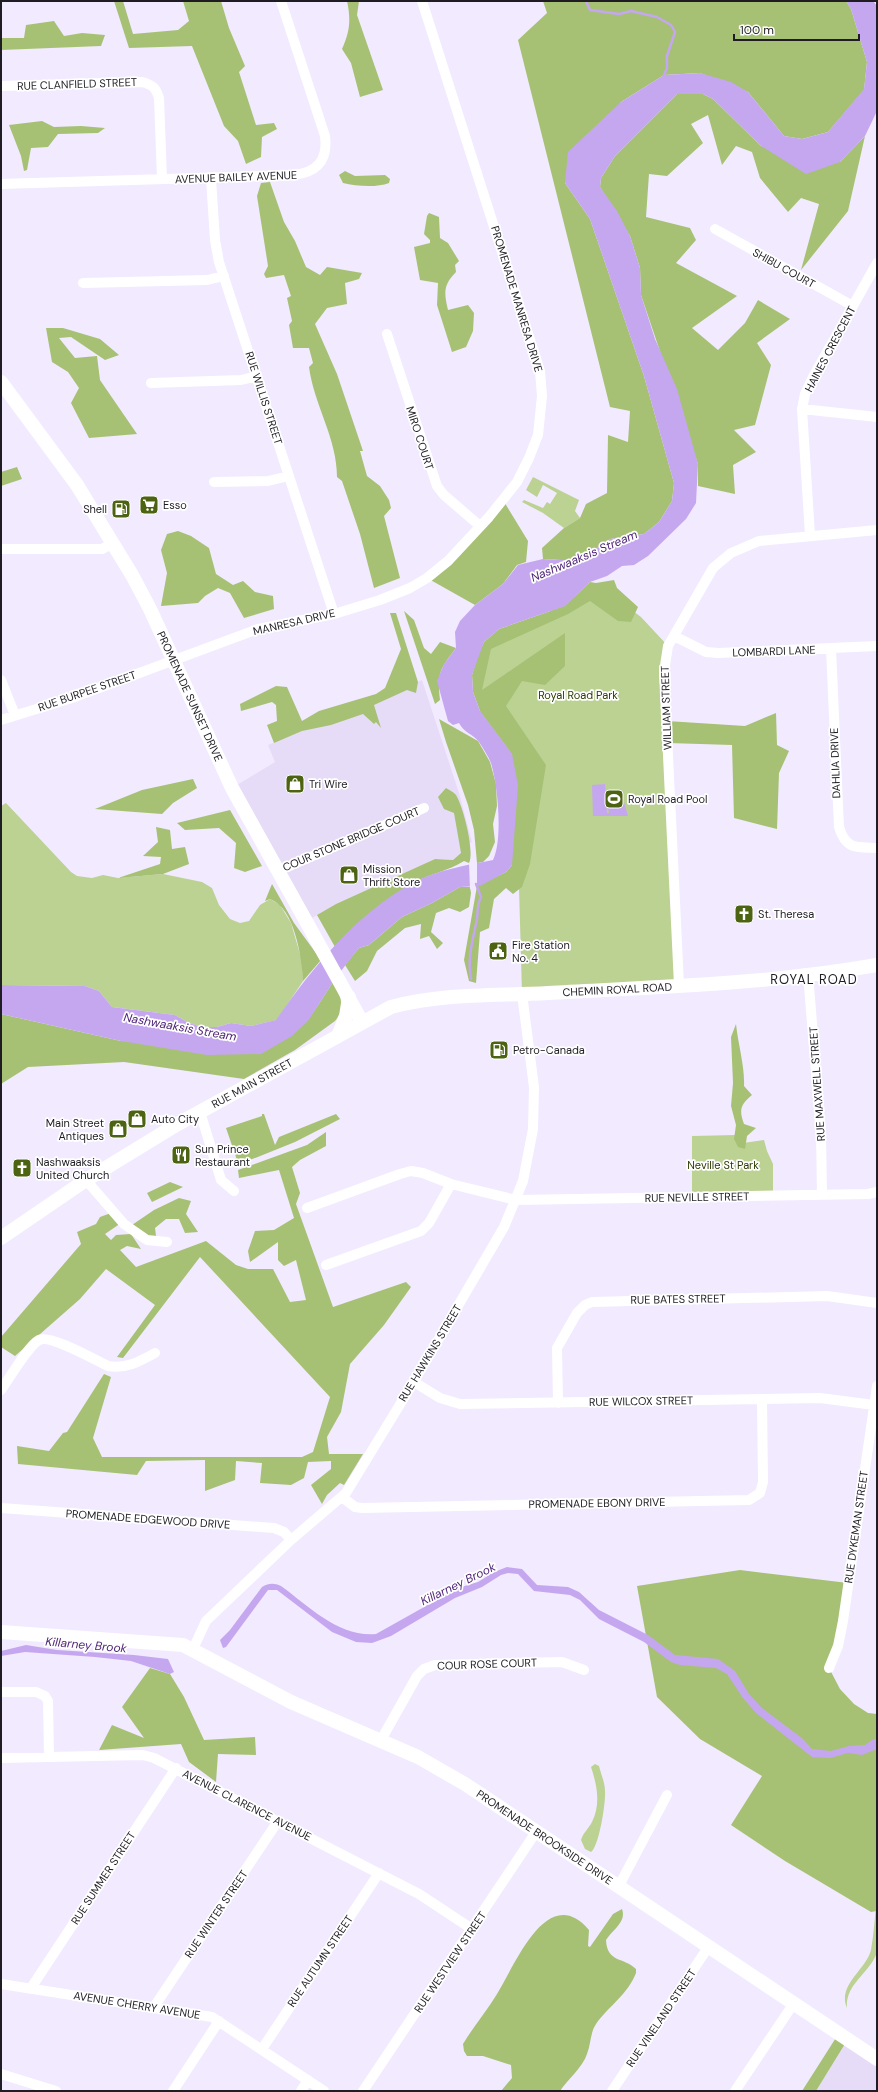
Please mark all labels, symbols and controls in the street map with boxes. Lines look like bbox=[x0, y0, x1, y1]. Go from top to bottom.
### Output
scale bar bbox=[734, 16, 859, 42]
text: 100 m bbox=[740, 22, 774, 38]
street label: RUE CLANFIELD STREET bbox=[17, 75, 137, 93]
street label: AVENUE BAILEY AVENUE bbox=[175, 168, 297, 186]
street label: PROMENADE MANRESA DRIVE bbox=[488, 224, 546, 374]
street label: SHIBU COURT bbox=[750, 245, 818, 291]
street label: HAINES CRESCENT bbox=[801, 304, 859, 394]
street label: RUE WILLIS STREET bbox=[242, 350, 286, 446]
street label: MIRO COURT bbox=[403, 404, 437, 472]
supermarket icon: Esso bbox=[138, 494, 160, 516]
fuel station icon: Shell bbox=[110, 498, 132, 520]
place label: Esso bbox=[163, 498, 187, 512]
place label: Shell bbox=[83, 502, 107, 516]
water label: Nashwaaksis Stream bbox=[528, 526, 640, 586]
street label: MANRESA DRIVE bbox=[252, 606, 336, 638]
street label: PROMENADE SUNSET DRIVE bbox=[154, 629, 226, 764]
street label: LOMBARDI LANE bbox=[732, 643, 816, 659]
street label: WILLIAM STREET bbox=[658, 666, 674, 750]
street label: RUE BURPEE STREET bbox=[36, 668, 138, 714]
park label: Royal Road Park bbox=[538, 688, 618, 702]
street label: DAHLIA DRIVE bbox=[827, 727, 843, 799]
shop icon: Tri Wire bbox=[284, 773, 306, 795]
place label: Tri Wire bbox=[309, 777, 348, 791]
sports icon: Royal Road Pool bbox=[603, 788, 625, 810]
place label: Royal Road Pool bbox=[628, 792, 708, 806]
street label: COUR STONE BRIDGE COURT bbox=[280, 804, 422, 874]
place label: Mission Thrift Store bbox=[363, 862, 420, 889]
shop icon: Mission Thrift Store bbox=[338, 864, 360, 886]
church icon: St. Theresa bbox=[733, 903, 755, 925]
place label: St. Theresa bbox=[758, 907, 814, 921]
place label: Fire Station No. 4 bbox=[512, 938, 570, 965]
public building icon: Fire Station No. 4 bbox=[487, 940, 509, 962]
district label: ROYAL ROAD bbox=[770, 971, 858, 988]
street label: CHEMIN ROYAL ROAD bbox=[562, 979, 673, 999]
water label: Nashwaaksis Stream bbox=[122, 1009, 238, 1045]
street label: RUE MAXWELL STREET bbox=[806, 1026, 828, 1142]
fuel station icon: Petro-Canada bbox=[488, 1039, 510, 1061]
place label: Petro-Canada bbox=[513, 1043, 585, 1057]
street label: RUE MAIN STREET bbox=[209, 1055, 295, 1111]
shop icon: Auto City bbox=[126, 1108, 148, 1130]
place label: Auto City bbox=[151, 1112, 199, 1126]
place label: Main Street Antiques bbox=[46, 1116, 104, 1143]
shop icon: Main Street Antiques bbox=[107, 1118, 129, 1140]
place label: Sun Prince Restaurant bbox=[195, 1142, 250, 1169]
restaurant icon: Sun Prince Restaurant bbox=[170, 1144, 192, 1166]
place label: Nashwaaksis United Church bbox=[36, 1155, 109, 1182]
church icon: Nashwaaksis United Church bbox=[11, 1157, 33, 1179]
park label: Neville St Park bbox=[687, 1158, 759, 1172]
street label: RUE NEVILLE STREET bbox=[644, 1189, 750, 1205]
street label: RUE BATES STREET bbox=[630, 1291, 726, 1307]
street label: RUE HAWKINS STREET bbox=[395, 1302, 465, 1404]
street label: RUE WILCOX STREET bbox=[589, 1393, 693, 1409]
street label: RUE DYKEMAN STREET bbox=[841, 1470, 871, 1584]
street label: PROMENADE EBONY DRIVE bbox=[528, 1495, 666, 1511]
street label: PROMENADE EDGEWOOD DRIVE bbox=[65, 1506, 231, 1532]
water label: Killarney Brook bbox=[418, 1559, 499, 1609]
water label: Killarney Brook bbox=[45, 1633, 128, 1657]
street label: COUR ROSE COURT bbox=[437, 1655, 537, 1673]
street label: AVENUE CLARENCE AVENUE bbox=[180, 1766, 314, 1844]
street label: PROMENADE BROOKSIDE DRIVE bbox=[474, 1787, 616, 1888]
street label: RUE SUMMER STREET bbox=[68, 1829, 138, 1927]
street label: RUE WINTER STREET bbox=[181, 1867, 251, 1961]
street label: RUE WESTVIEW STREET bbox=[411, 1909, 489, 2015]
street label: RUE AUTUMN STREET bbox=[284, 1912, 356, 2010]
street label: RUE VINELAND STREET bbox=[623, 1966, 699, 2070]
street label: AVENUE CHERRY AVENUE bbox=[73, 1988, 201, 2022]

